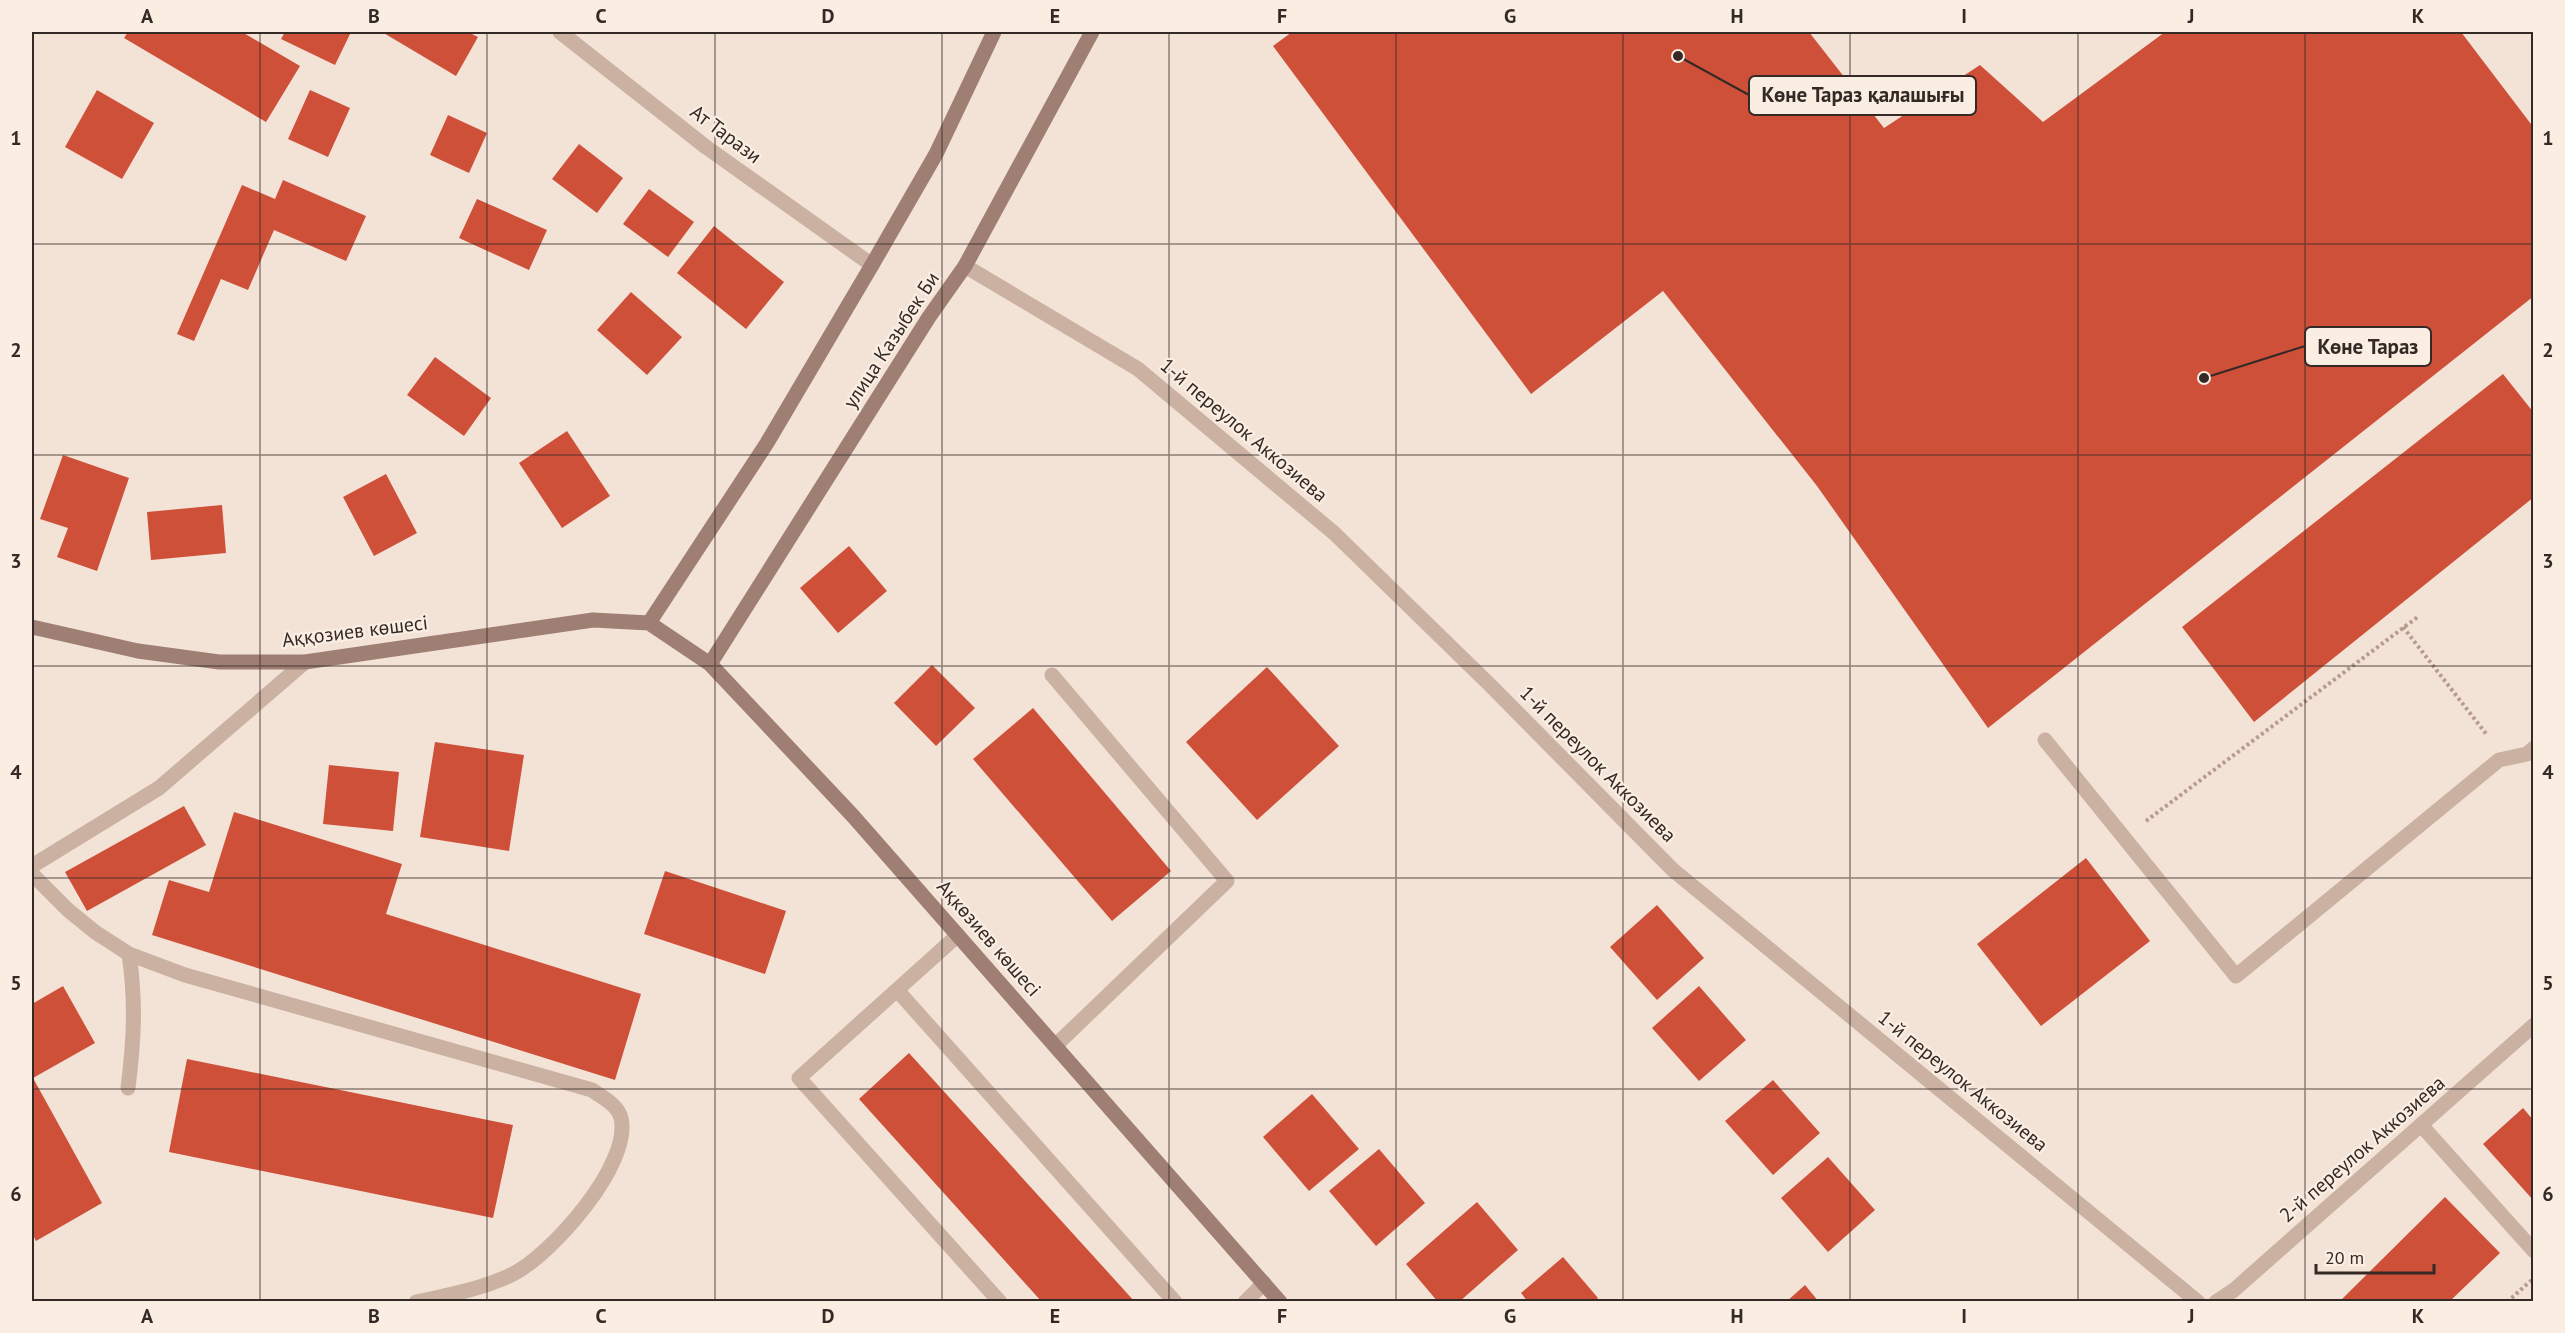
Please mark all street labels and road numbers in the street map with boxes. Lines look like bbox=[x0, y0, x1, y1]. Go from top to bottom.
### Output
street label: Ат Тарази bbox=[685, 99, 767, 169]
street label: улица Казыбек Би bbox=[837, 267, 945, 413]
street label: 1-й переулок Аккозиева bbox=[1155, 352, 1333, 508]
street label: Аққозиев көшесі bbox=[281, 609, 429, 653]
street label: 1-й переулок Аккозиева bbox=[1514, 680, 1682, 848]
street label: Ақкөзиев көшесі bbox=[931, 874, 1047, 1002]
street label: 1-й переулок Аккозиева bbox=[1873, 1004, 2053, 1158]
street label: 2-й переулок Аккозиева bbox=[2274, 1070, 2450, 1228]

